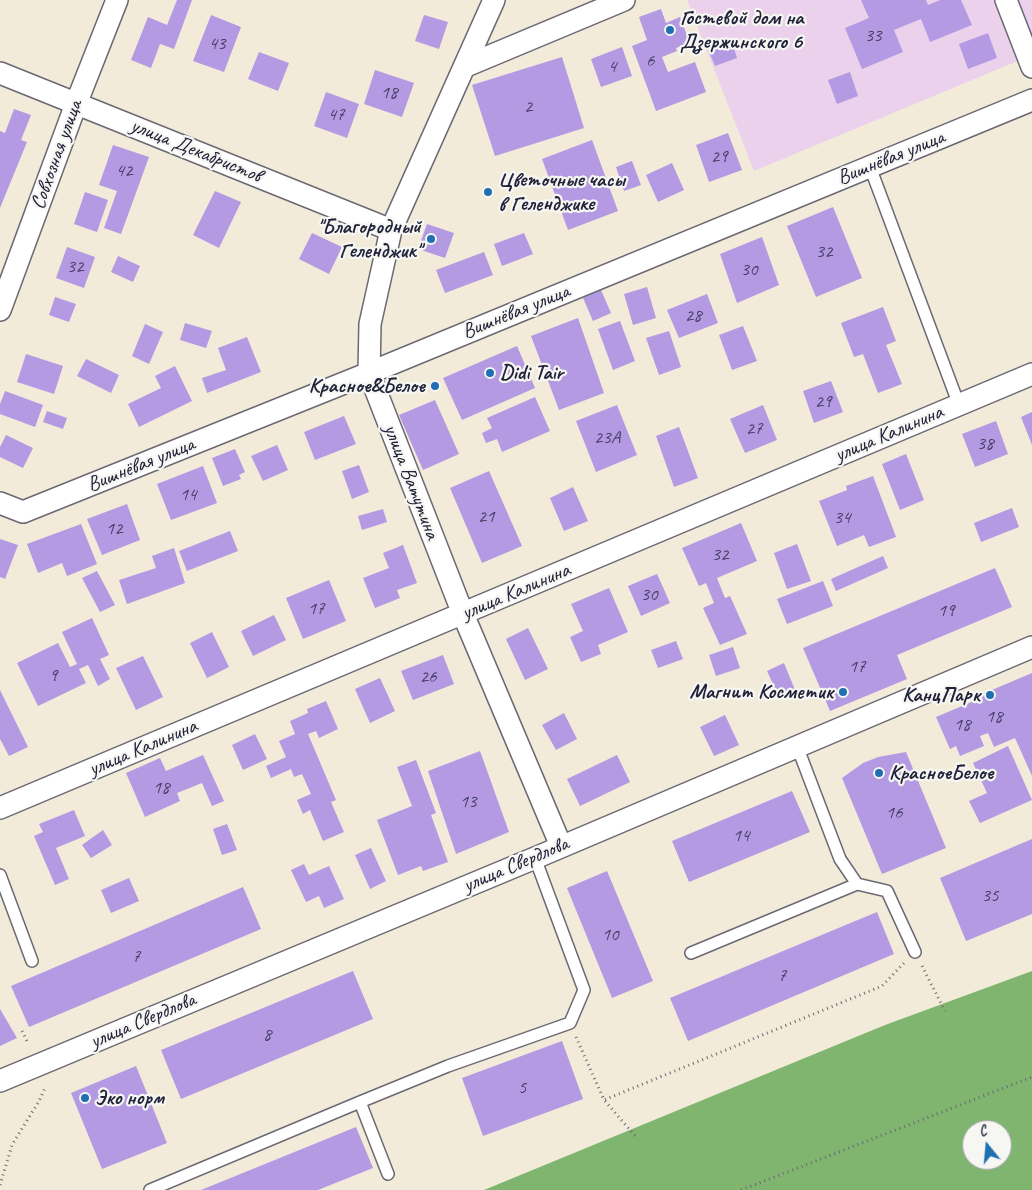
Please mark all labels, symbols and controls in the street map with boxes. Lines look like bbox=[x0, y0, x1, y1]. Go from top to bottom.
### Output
place label: Гостевой дом на Дзержинского 6 bbox=[680, 5, 803, 55]
marker: Гостевой дом на Дзержинского 6 bbox=[664, 24, 676, 36]
house number: 33 bbox=[864, 25, 882, 47]
house number: 43 bbox=[208, 33, 226, 55]
house number: 6 bbox=[646, 50, 654, 72]
house number: 4 bbox=[608, 56, 616, 78]
house number: 18 bbox=[380, 82, 398, 104]
house number: 2 bbox=[524, 96, 532, 118]
street label: Совхозная улица bbox=[26, 97, 88, 213]
house number: 47 bbox=[327, 104, 345, 126]
street label: улица Декабристов bbox=[127, 113, 265, 189]
street label: Вишнёвая улица bbox=[834, 125, 948, 191]
house number: 29 bbox=[710, 146, 728, 168]
house number: 42 bbox=[115, 160, 133, 182]
place label: Цветочные часы в Геленджике bbox=[498, 167, 625, 217]
marker: Цветочные часы в Геленджике bbox=[482, 186, 494, 198]
place label: "Благородный Геленджик" bbox=[317, 214, 421, 264]
marker: "Благородный Геленджик" bbox=[425, 233, 437, 245]
house number: 32 bbox=[815, 241, 833, 263]
house number: 32 bbox=[66, 256, 84, 278]
house number: 30 bbox=[740, 259, 758, 281]
street label: Вишнёвая улица bbox=[459, 279, 573, 345]
house number: 28 bbox=[684, 305, 702, 327]
place label: Didi Tair bbox=[500, 360, 563, 386]
marker: Didi Tair bbox=[484, 367, 496, 379]
place label: Красное&Белое bbox=[309, 373, 425, 399]
marker: Красное&Белое bbox=[429, 380, 441, 392]
house number: 29 bbox=[814, 391, 832, 413]
street label: улица Калинина bbox=[831, 400, 947, 468]
house number: 27 bbox=[745, 418, 763, 440]
street label: улица Ватутина bbox=[377, 421, 445, 543]
house number: 23А bbox=[594, 427, 620, 449]
street label: Вишнёвая улица bbox=[84, 432, 198, 498]
house number: 38 bbox=[976, 433, 994, 455]
house number: 14 bbox=[179, 484, 197, 506]
house number: 21 bbox=[477, 506, 495, 528]
house number: 34 bbox=[833, 507, 851, 529]
house number: 12 bbox=[105, 518, 123, 540]
house number: 32 bbox=[711, 544, 729, 566]
street label: улица Калинина bbox=[458, 558, 574, 626]
house number: 30 bbox=[640, 584, 658, 606]
house number: 17 bbox=[307, 598, 325, 620]
house number: 19 bbox=[937, 600, 955, 622]
house number: 17 bbox=[848, 656, 866, 678]
house number: 9 bbox=[49, 665, 57, 687]
house number: 26 bbox=[419, 666, 437, 688]
place label: Магнит Косметик bbox=[689, 679, 833, 705]
place label: КанцПарк bbox=[902, 682, 980, 708]
marker: Магнит Косметик bbox=[837, 686, 849, 698]
marker: КанцПарк bbox=[984, 689, 996, 701]
house number: 18 bbox=[985, 706, 1003, 728]
street label: улица Калинина bbox=[85, 714, 201, 782]
house number: 18 bbox=[953, 714, 971, 736]
place label: КрасноеБелое bbox=[889, 760, 993, 786]
marker: КрасноеБелое bbox=[873, 767, 885, 779]
house number: 18 bbox=[152, 777, 170, 799]
house number: 13 bbox=[459, 791, 477, 813]
house number: 16 bbox=[885, 802, 903, 824]
house number: 14 bbox=[732, 825, 750, 847]
street label: улица Свердлова bbox=[459, 831, 573, 899]
house number: 35 bbox=[981, 885, 999, 907]
house number: 10 bbox=[601, 924, 619, 946]
house number: 7 bbox=[132, 946, 140, 968]
house number: 7 bbox=[778, 965, 786, 987]
street label: улица Свердлова bbox=[86, 987, 200, 1055]
house number: 8 bbox=[263, 1024, 271, 1046]
house number: 5 bbox=[518, 1077, 526, 1099]
place label: Эко норм bbox=[95, 1085, 164, 1111]
marker: Эко норм bbox=[79, 1092, 91, 1104]
north arrow bbox=[962, 1120, 1012, 1170]
text: С bbox=[977, 1122, 989, 1140]

